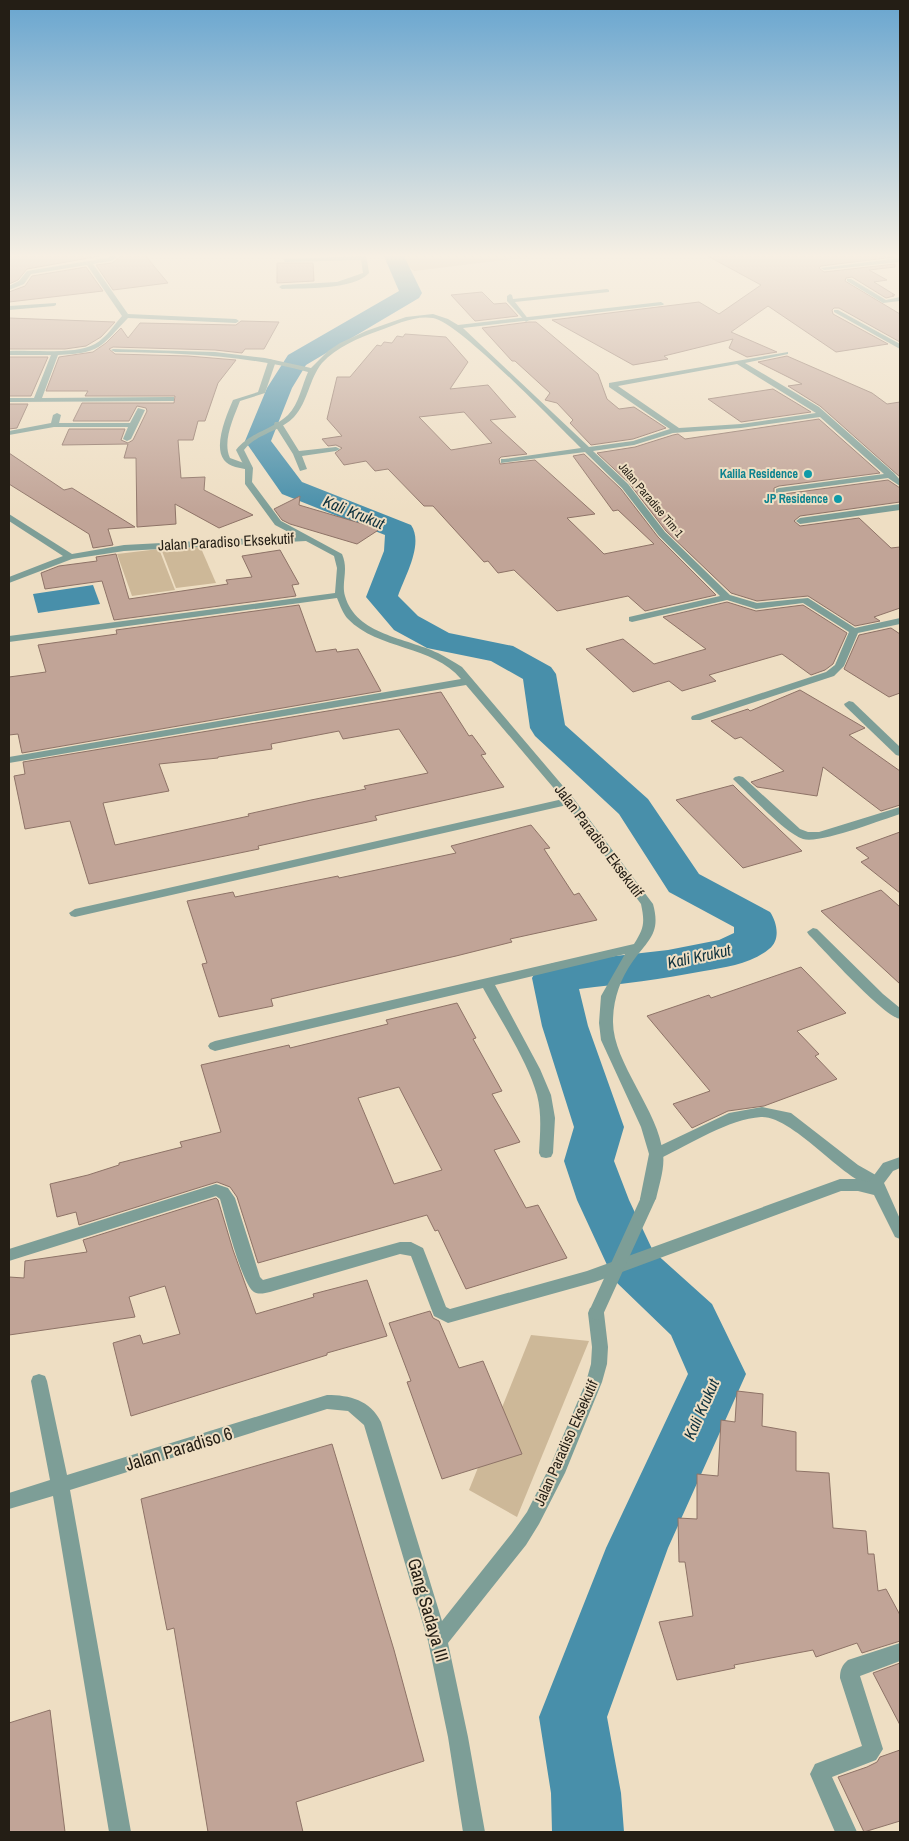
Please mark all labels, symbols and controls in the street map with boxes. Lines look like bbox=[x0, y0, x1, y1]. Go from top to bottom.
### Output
street label: Jalan Paradise Tim 1 bbox=[615, 459, 687, 541]
place label: Kalila Residence bbox=[720, 466, 799, 482]
marker: Kalila Residence bbox=[802, 468, 814, 480]
water label: Kali Krukut bbox=[320, 490, 388, 534]
place label: JP Residence bbox=[764, 491, 829, 507]
marker: JP Residence bbox=[832, 493, 844, 505]
street label: Jalan Paradiso Eksekutif bbox=[157, 527, 295, 556]
street label: Jalan Paradiso Eksekutif bbox=[550, 780, 649, 902]
water label: Kali Krukut bbox=[665, 938, 733, 973]
water label: Kali Krukut bbox=[678, 1375, 724, 1443]
street label: Jalan Paradiso Eksekutif bbox=[528, 1376, 603, 1509]
street label: Jalan Paradiso 6 bbox=[122, 1420, 235, 1477]
street label: Gang Sadaya III bbox=[402, 1555, 455, 1665]

